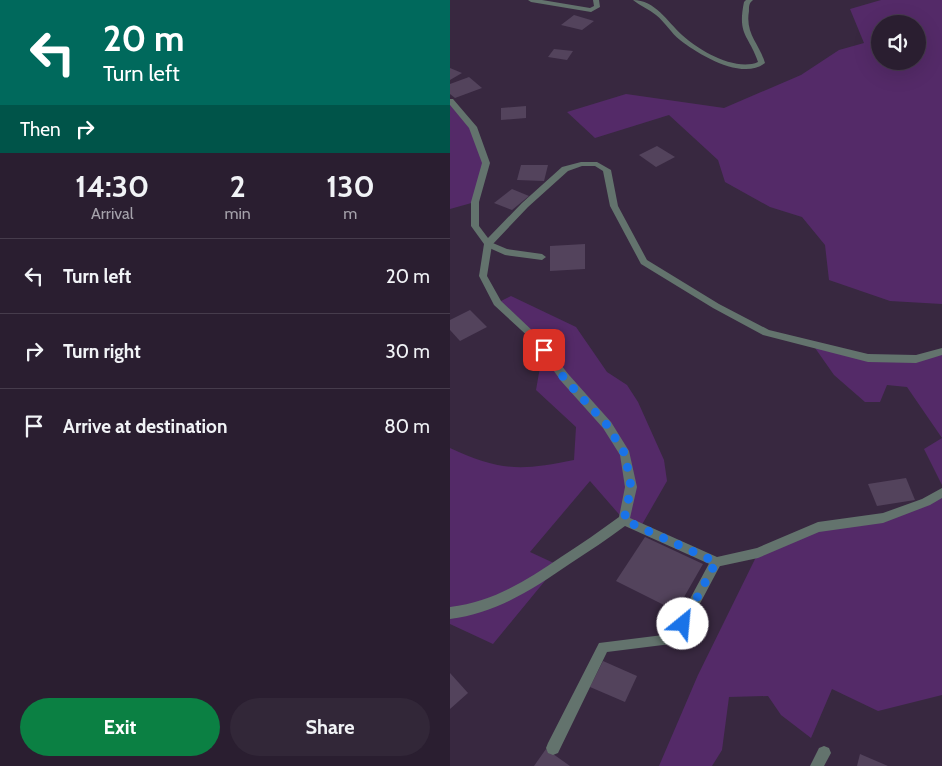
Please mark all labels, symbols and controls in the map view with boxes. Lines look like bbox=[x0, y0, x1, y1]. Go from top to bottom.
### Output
map controls bbox=[871, 15, 926, 70]
button: sound bbox=[871, 15, 926, 70]
text: 20 m bbox=[103, 17, 185, 60]
icon: left bbox=[20, 20, 85, 85]
text: Turn left bbox=[103, 60, 180, 87]
icon: right bbox=[71, 115, 99, 143]
text: Then bbox=[20, 118, 61, 141]
text: 14:30 bbox=[75, 168, 149, 205]
text: 2 bbox=[230, 168, 246, 205]
text: 130 bbox=[326, 168, 375, 205]
text: Arrival bbox=[91, 204, 134, 223]
text: min bbox=[224, 204, 251, 223]
text: m bbox=[343, 204, 357, 223]
icon: left bbox=[20, 262, 48, 290]
text: Turn left bbox=[63, 265, 131, 288]
text: 20 m bbox=[386, 265, 430, 288]
pin bbox=[523, 329, 565, 371]
icon: arrive bbox=[530, 336, 558, 364]
icon: right bbox=[20, 337, 48, 365]
text: Turn right bbox=[63, 340, 141, 363]
text: 30 m bbox=[386, 340, 430, 363]
icon: arrive bbox=[20, 412, 48, 440]
text: Arrive at destination bbox=[63, 415, 227, 438]
text: 80 m bbox=[384, 415, 430, 438]
position arrow bbox=[656, 597, 708, 649]
button: Exit bbox=[20, 698, 220, 756]
button: Share bbox=[230, 698, 430, 756]

